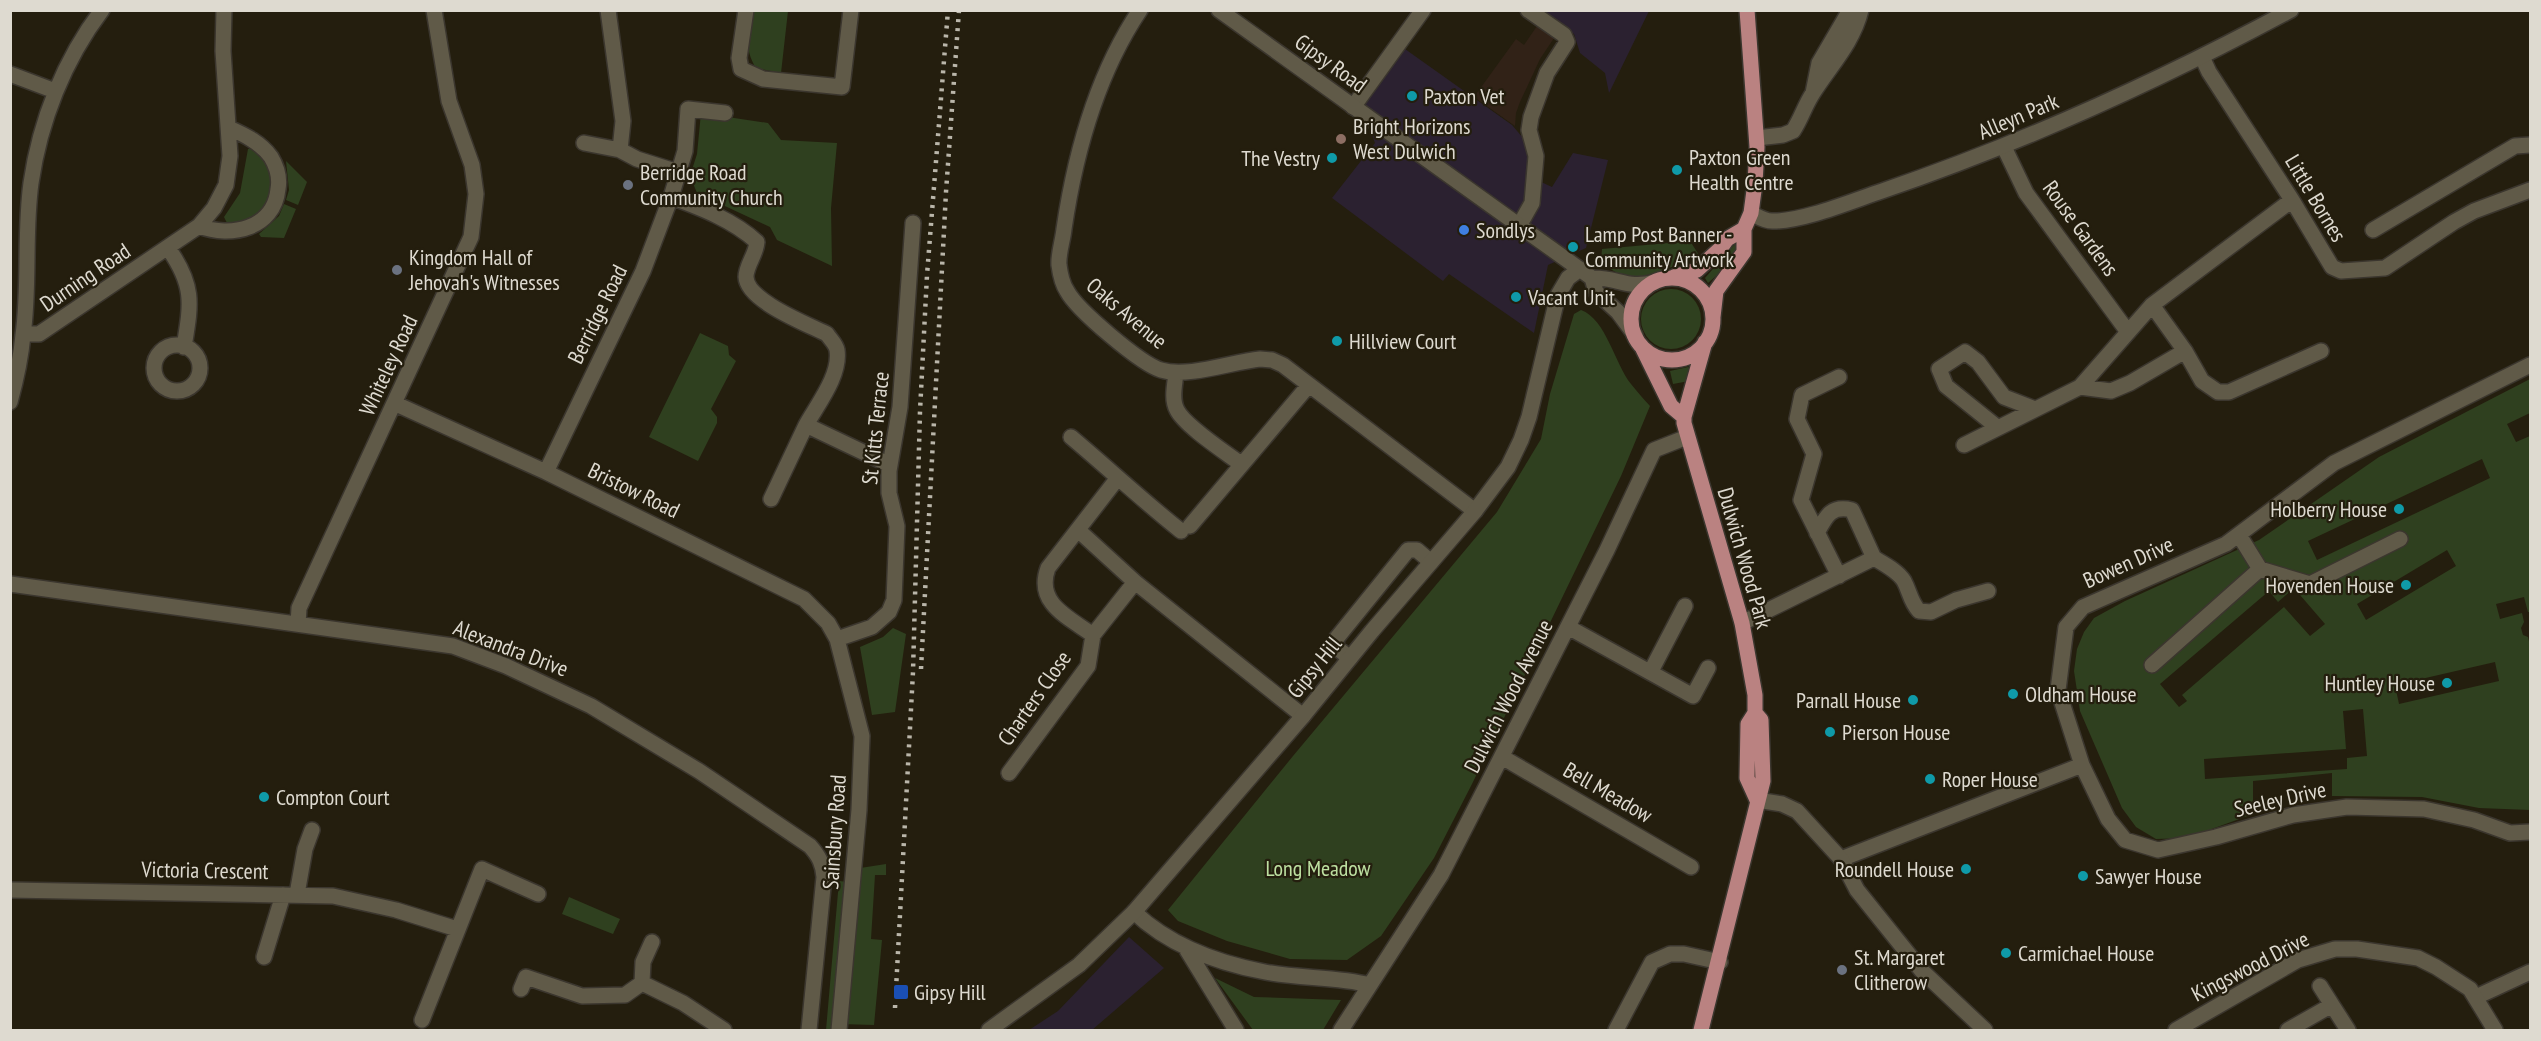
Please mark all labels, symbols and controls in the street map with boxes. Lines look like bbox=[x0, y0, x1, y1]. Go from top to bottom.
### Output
street label: Gipsy Road bbox=[1289, 27, 1373, 99]
place label: Paxton Vet bbox=[1424, 82, 1505, 110]
street label: Alleyn Park bbox=[1974, 86, 2063, 145]
marker: Paxton Vet bbox=[1405, 89, 1419, 103]
place label: Bright Horizons West Dulwich bbox=[1353, 112, 1470, 165]
marker: Bright Horizons West Dulwich bbox=[1334, 132, 1348, 146]
place label: Paxton Green Health Centre bbox=[1689, 143, 1794, 196]
place label: The Vestry bbox=[1241, 144, 1321, 172]
street label: Little Bornes bbox=[2279, 149, 2353, 247]
marker: The Vestry bbox=[1325, 151, 1339, 165]
place label: Berridge Road Community Church bbox=[640, 158, 783, 211]
marker: Paxton Green Health Centre bbox=[1670, 163, 1684, 177]
street label: Rouse Gardens bbox=[2037, 175, 2125, 281]
marker: Berridge Road Community Church bbox=[621, 178, 635, 192]
place label: Sondlys bbox=[1476, 216, 1535, 244]
place label: Lamp Post Banner - Community Artwork bbox=[1585, 220, 1735, 273]
marker: Sondlys bbox=[1457, 223, 1471, 237]
street label: Durning Road bbox=[35, 237, 135, 317]
marker: Lamp Post Banner - Community Artwork bbox=[1566, 240, 1580, 254]
place label: Kingdom Hall of Jehovah's Witnesses bbox=[408, 243, 560, 296]
street label: Berridge Road bbox=[561, 260, 633, 368]
marker: Kingdom Hall of Jehovah's Witnesses bbox=[390, 263, 404, 277]
street label: Oaks Avenue bbox=[1081, 271, 1173, 355]
place label: Vacant Unit bbox=[1527, 283, 1615, 311]
marker: Vacant Unit bbox=[1509, 290, 1523, 304]
street label: Whiteley Road bbox=[353, 310, 423, 420]
place label: Hillview Court bbox=[1349, 327, 1456, 355]
marker: Hillview Court bbox=[1330, 334, 1344, 348]
street label: St Kitts Terrace bbox=[855, 370, 895, 486]
street label: Bristow Road bbox=[584, 456, 684, 524]
street label: Dulwich Wood Park bbox=[1711, 484, 1779, 632]
place label: Holberry House bbox=[2270, 495, 2387, 523]
marker: Holberry House bbox=[2392, 502, 2406, 516]
street label: Bowen Drive bbox=[2079, 530, 2177, 594]
place label: Hovenden House bbox=[2265, 571, 2394, 599]
marker: Hovenden House bbox=[2399, 578, 2413, 592]
street label: Alexandra Drive bbox=[450, 613, 572, 683]
street label: Dulwich Wood Avenue bbox=[1457, 615, 1559, 777]
street label: Gipsy Hill bbox=[1281, 630, 1348, 704]
street label: Charters Close bbox=[991, 645, 1077, 751]
place label: Huntley House bbox=[2324, 669, 2435, 697]
marker: Huntley House bbox=[2440, 676, 2454, 690]
place label: Oldham House bbox=[2025, 680, 2137, 708]
place label: Parnall House bbox=[1796, 686, 1901, 714]
marker: Oldham House bbox=[2006, 687, 2020, 701]
marker: Parnall House bbox=[1906, 693, 1920, 707]
place label: Pierson House bbox=[1842, 718, 1950, 746]
marker: Pierson House bbox=[1823, 725, 1837, 739]
street label: Bell Meadow bbox=[1559, 755, 1657, 829]
place label: Roper House bbox=[1942, 765, 2038, 793]
marker: Roper House bbox=[1923, 772, 1937, 786]
street label: Sainsbury Road bbox=[816, 774, 852, 890]
street label: Seeley Drive bbox=[2231, 775, 2329, 823]
place label: Compton Court bbox=[276, 783, 390, 811]
marker: Compton Court bbox=[257, 790, 271, 804]
park label: Long Meadow bbox=[1265, 854, 1371, 882]
street label: Victoria Crescent bbox=[140, 855, 269, 885]
place label: Roundell House bbox=[1835, 855, 1954, 883]
marker: Roundell House bbox=[1959, 862, 1973, 876]
place label: Sawyer House bbox=[2095, 862, 2202, 890]
marker: Sawyer House bbox=[2076, 869, 2090, 883]
street label: Kingswood Drive bbox=[2187, 924, 2313, 1008]
place label: Carmichael House bbox=[2018, 939, 2154, 967]
place label: St. Margaret Clitherow bbox=[1854, 943, 1945, 996]
marker: Carmichael House bbox=[1999, 946, 2013, 960]
marker: St. Margaret Clitherow bbox=[1835, 963, 1849, 977]
place label: Gipsy Hill bbox=[914, 978, 987, 1006]
marker: Gipsy Hill bbox=[892, 983, 910, 1001]

